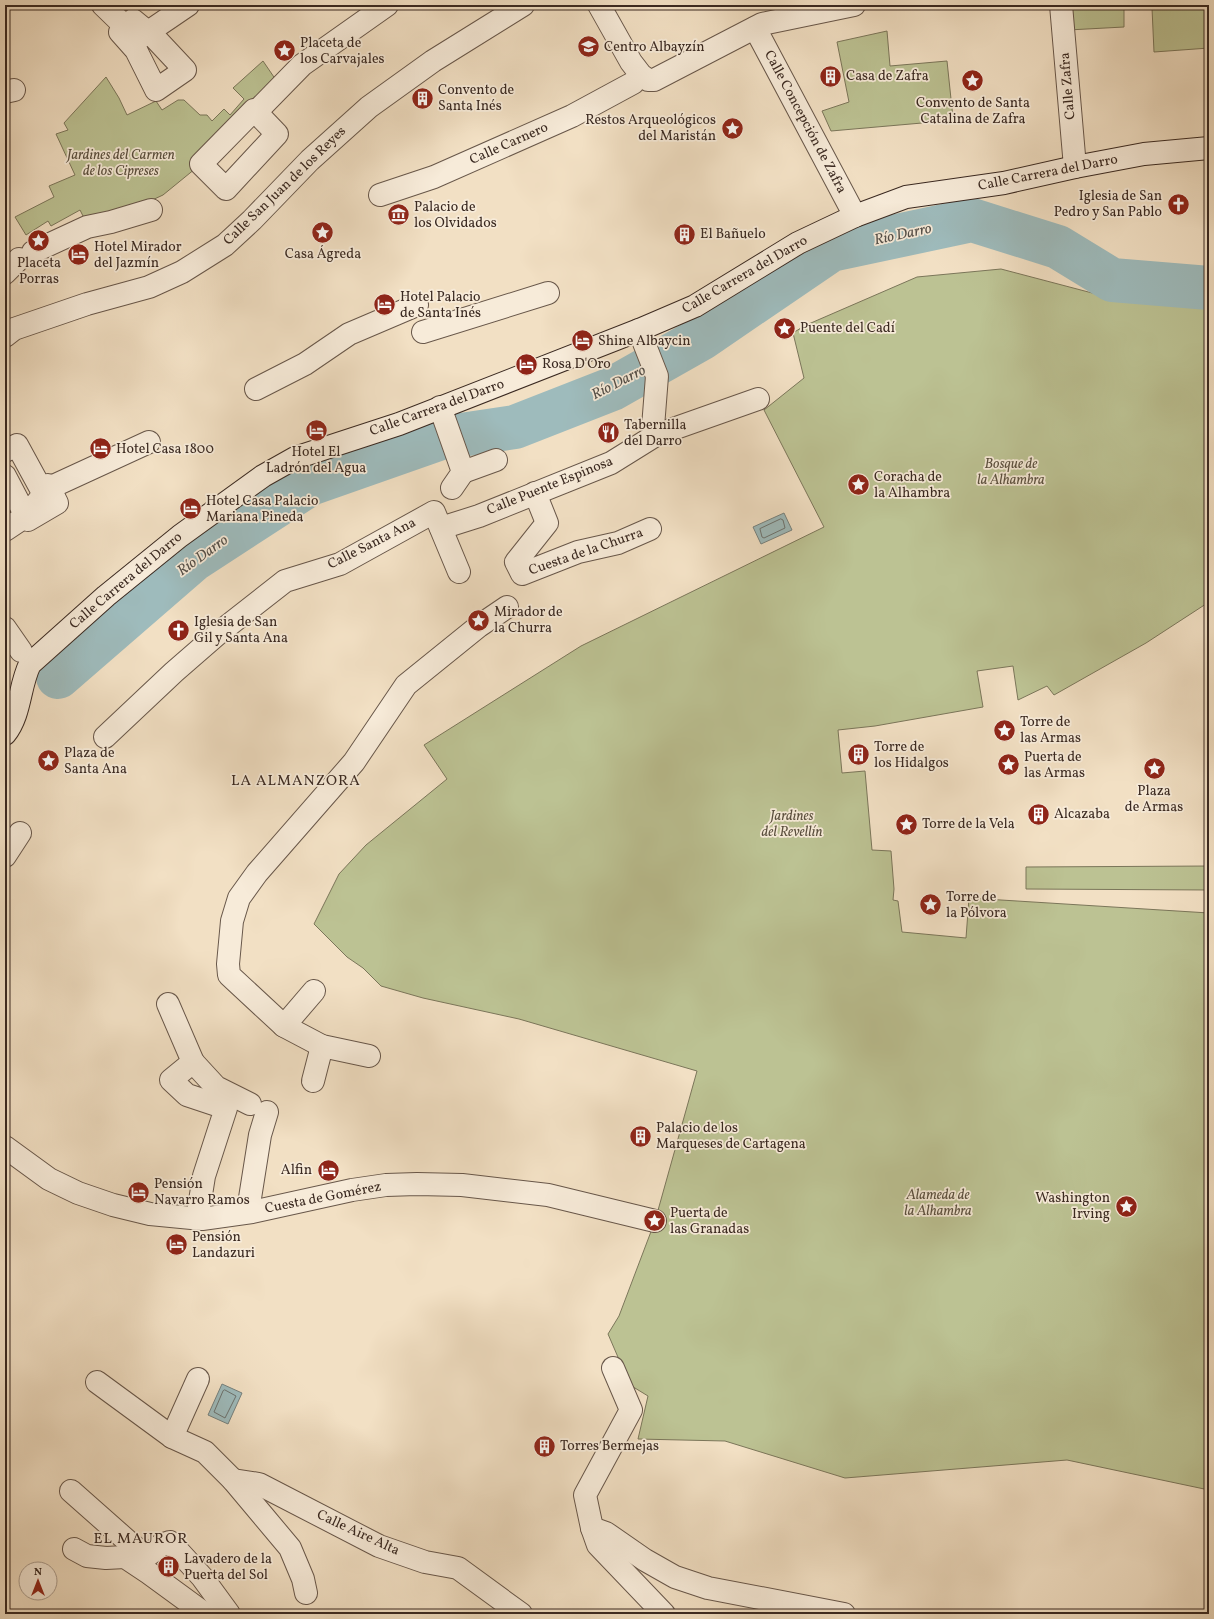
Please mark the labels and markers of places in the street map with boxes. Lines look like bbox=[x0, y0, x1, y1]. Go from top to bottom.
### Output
place label: Placeta de los Carvajales bbox=[300, 34, 385, 69]
school or university icon: Centro Albayzín bbox=[575, 34, 601, 60]
place icon: Placeta de los Carvajales bbox=[271, 38, 297, 64]
place label: Centro Albayzín bbox=[604, 38, 705, 57]
building icon: Casa de Zafra bbox=[818, 63, 844, 89]
place label: Casa de Zafra bbox=[846, 67, 929, 86]
place icon: Convento de Santa Catalina de Zafra bbox=[960, 68, 986, 94]
place label: Convento de Santa Inés bbox=[438, 81, 515, 116]
building icon: Convento de Santa Inés bbox=[410, 85, 436, 111]
place label: Convento de Santa Catalina de Zafra bbox=[916, 94, 1030, 129]
place label: Restos Arqueológicos del Maristán bbox=[585, 111, 716, 146]
place icon: Restos Arqueológicos del Maristán bbox=[719, 115, 745, 141]
place label: Iglesia de San Pedro y San Pablo bbox=[1054, 187, 1162, 222]
church icon: Iglesia de San Pedro y San Pablo bbox=[1165, 191, 1191, 217]
place label: Palacio de los Olvidados bbox=[414, 198, 497, 233]
museum icon: Palacio de los Olvidados bbox=[386, 202, 412, 228]
place icon: Casa Ágreda bbox=[310, 219, 336, 245]
building icon: El Bañuelo bbox=[672, 221, 698, 247]
place label: El Bañuelo bbox=[700, 225, 766, 244]
place icon: Placeta Porras bbox=[26, 228, 52, 254]
place label: Hotel Mirador del Jazmín bbox=[94, 238, 182, 273]
hotel icon: Hotel Mirador del Jazmín bbox=[66, 242, 92, 268]
place label: Casa Ágreda bbox=[285, 245, 361, 264]
place label: Placeta Porras bbox=[17, 254, 61, 289]
place label: Hotel Palacio de Santa Inés bbox=[400, 288, 481, 323]
hotel icon: Hotel Palacio de Santa Inés bbox=[372, 292, 398, 318]
place icon: Puente del Cadí bbox=[771, 315, 797, 341]
place label: Puente del Cadí bbox=[800, 319, 896, 338]
hotel icon: Shine Albaycin bbox=[570, 328, 596, 354]
place label: Shine Albaycin bbox=[598, 332, 691, 351]
hotel icon: Rosa D'Oro bbox=[513, 351, 539, 377]
place label: Rosa D'Oro bbox=[542, 355, 611, 374]
place label: Tabernilla del Darro bbox=[624, 416, 686, 451]
hotel icon: Hotel El Ladrón del Agua bbox=[303, 417, 329, 443]
restaurant icon: Tabernilla del Darro bbox=[596, 420, 622, 446]
hotel icon: Hotel Casa 1800 bbox=[87, 436, 113, 462]
place label: Hotel Casa 1800 bbox=[116, 440, 214, 459]
place label: Hotel El Ladrón del Agua bbox=[266, 443, 366, 478]
place label: Coracha de la Alhambra bbox=[874, 468, 950, 503]
place icon: Coracha de la Alhambra bbox=[846, 472, 872, 498]
place label: Hotel Casa Palacio Mariana Pineda bbox=[206, 492, 318, 527]
hotel icon: Hotel Casa Palacio Mariana Pineda bbox=[178, 496, 204, 522]
place label: Mirador de la Churra bbox=[494, 603, 563, 638]
place icon: Mirador de la Churra bbox=[466, 607, 492, 633]
place label: Iglesia de San Gil y Santa Ana bbox=[194, 613, 288, 648]
church icon: Iglesia de San Gil y Santa Ana bbox=[165, 617, 191, 643]
place label: Torre de las Armas bbox=[1020, 713, 1081, 748]
place icon: Torre de las Armas bbox=[991, 717, 1017, 743]
place label: Torre de los Hidalgos bbox=[874, 738, 949, 773]
building icon: Torre de los Hidalgos bbox=[846, 742, 872, 768]
place label: Plaza de Santa Ana bbox=[64, 744, 127, 779]
place icon: Plaza de Santa Ana bbox=[35, 748, 61, 774]
place label: Puerta de las Armas bbox=[1024, 748, 1085, 783]
place icon: Puerta de las Armas bbox=[996, 752, 1022, 778]
place icon: Plaza de Armas bbox=[1141, 756, 1167, 782]
place label: Plaza de Armas bbox=[1125, 782, 1183, 817]
building icon: Alcazaba bbox=[1026, 801, 1052, 827]
place label: Alcazaba bbox=[1054, 805, 1110, 824]
place icon: Torre de la Vela bbox=[894, 811, 920, 837]
place label: Torre de la Vela bbox=[922, 815, 1015, 834]
place label: Torre de la Pólvora bbox=[946, 888, 1007, 923]
place icon: Torre de la Pólvora bbox=[917, 892, 943, 918]
place label: Palacio de los Marqueses de Cartagena bbox=[656, 1119, 806, 1154]
building icon: Palacio de los Marqueses de Cartagena bbox=[628, 1123, 654, 1149]
hotel icon: Alfin bbox=[315, 1157, 341, 1183]
place label: Alfin bbox=[281, 1161, 312, 1180]
place label: Pensión Navarro Ramos bbox=[154, 1175, 250, 1210]
hotel icon: Pensión Navarro Ramos bbox=[126, 1179, 152, 1205]
place label: Washington Irving bbox=[1035, 1189, 1110, 1224]
place icon: Washington Irving bbox=[1113, 1193, 1139, 1219]
place label: Puerta de las Granadas bbox=[670, 1204, 749, 1239]
place icon: Puerta de las Granadas bbox=[642, 1208, 668, 1234]
place label: Pensión Landazuri bbox=[192, 1228, 255, 1263]
hotel icon: Pensión Landazuri bbox=[163, 1232, 189, 1258]
building icon: Torres Bermejas bbox=[531, 1433, 557, 1459]
place label: Torres Bermejas bbox=[560, 1437, 659, 1456]
place label: Lavadero de la Puerta del Sol bbox=[184, 1550, 272, 1585]
building icon: Lavadero de la Puerta del Sol bbox=[156, 1554, 182, 1580]

